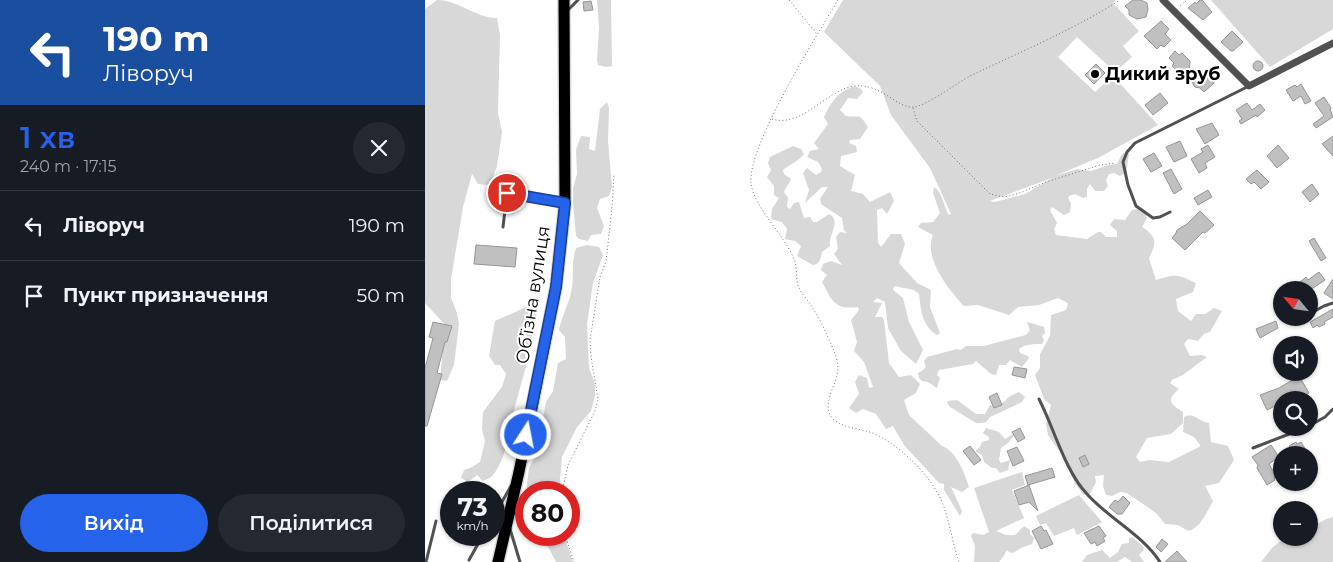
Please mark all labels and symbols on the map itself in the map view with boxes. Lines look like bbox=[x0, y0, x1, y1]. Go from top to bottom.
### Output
place label: Дикий зруб bbox=[1105, 63, 1220, 85]
marker: Дикий зруб bbox=[1089, 68, 1101, 80]
pin bbox=[486, 172, 528, 214]
street label: Обʼїзна вулиця bbox=[511, 224, 555, 366]
north arrow bbox=[1273, 281, 1317, 326]
position arrow bbox=[499, 408, 551, 460]
speed limit sign: 80 bbox=[515, 481, 580, 546]

